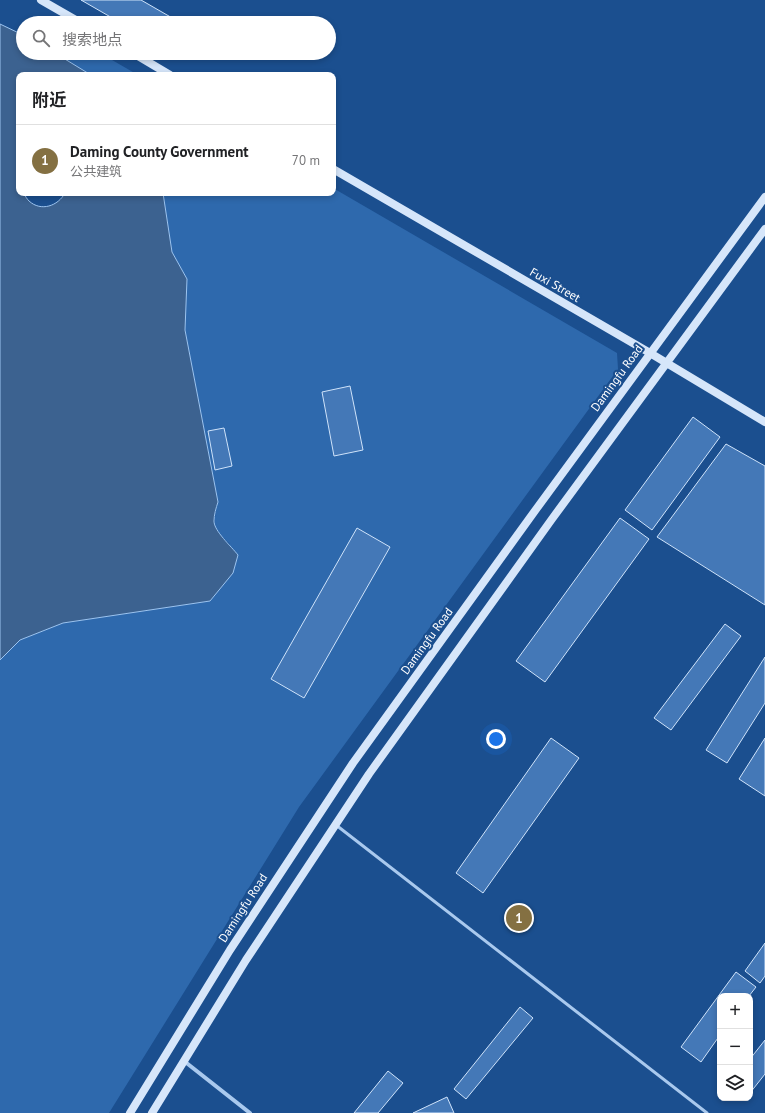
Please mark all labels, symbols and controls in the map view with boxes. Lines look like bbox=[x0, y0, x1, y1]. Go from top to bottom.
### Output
search box bbox=[16, 16, 336, 60]
icon: search bbox=[30, 27, 52, 49]
text: 搜索地点 bbox=[62, 30, 122, 49]
text: 附近 bbox=[32, 89, 66, 111]
text: Daming County Government bbox=[70, 142, 249, 161]
text: 1 bbox=[41, 152, 49, 169]
text: 70 m bbox=[292, 152, 320, 169]
text: 公共建筑 bbox=[70, 163, 122, 180]
street label: Fuxi Street bbox=[527, 264, 583, 305]
street label: Damingfu Road bbox=[587, 341, 646, 414]
street label: Damingfu Road bbox=[397, 604, 456, 677]
your location bbox=[486, 729, 506, 749]
street label: Damingfu Road bbox=[215, 871, 270, 945]
pin: 1 bbox=[506, 903, 532, 933]
map controls bbox=[717, 993, 753, 1101]
button: + bbox=[717, 993, 753, 1029]
button: − bbox=[717, 1029, 753, 1065]
button: layers bbox=[717, 1065, 753, 1101]

